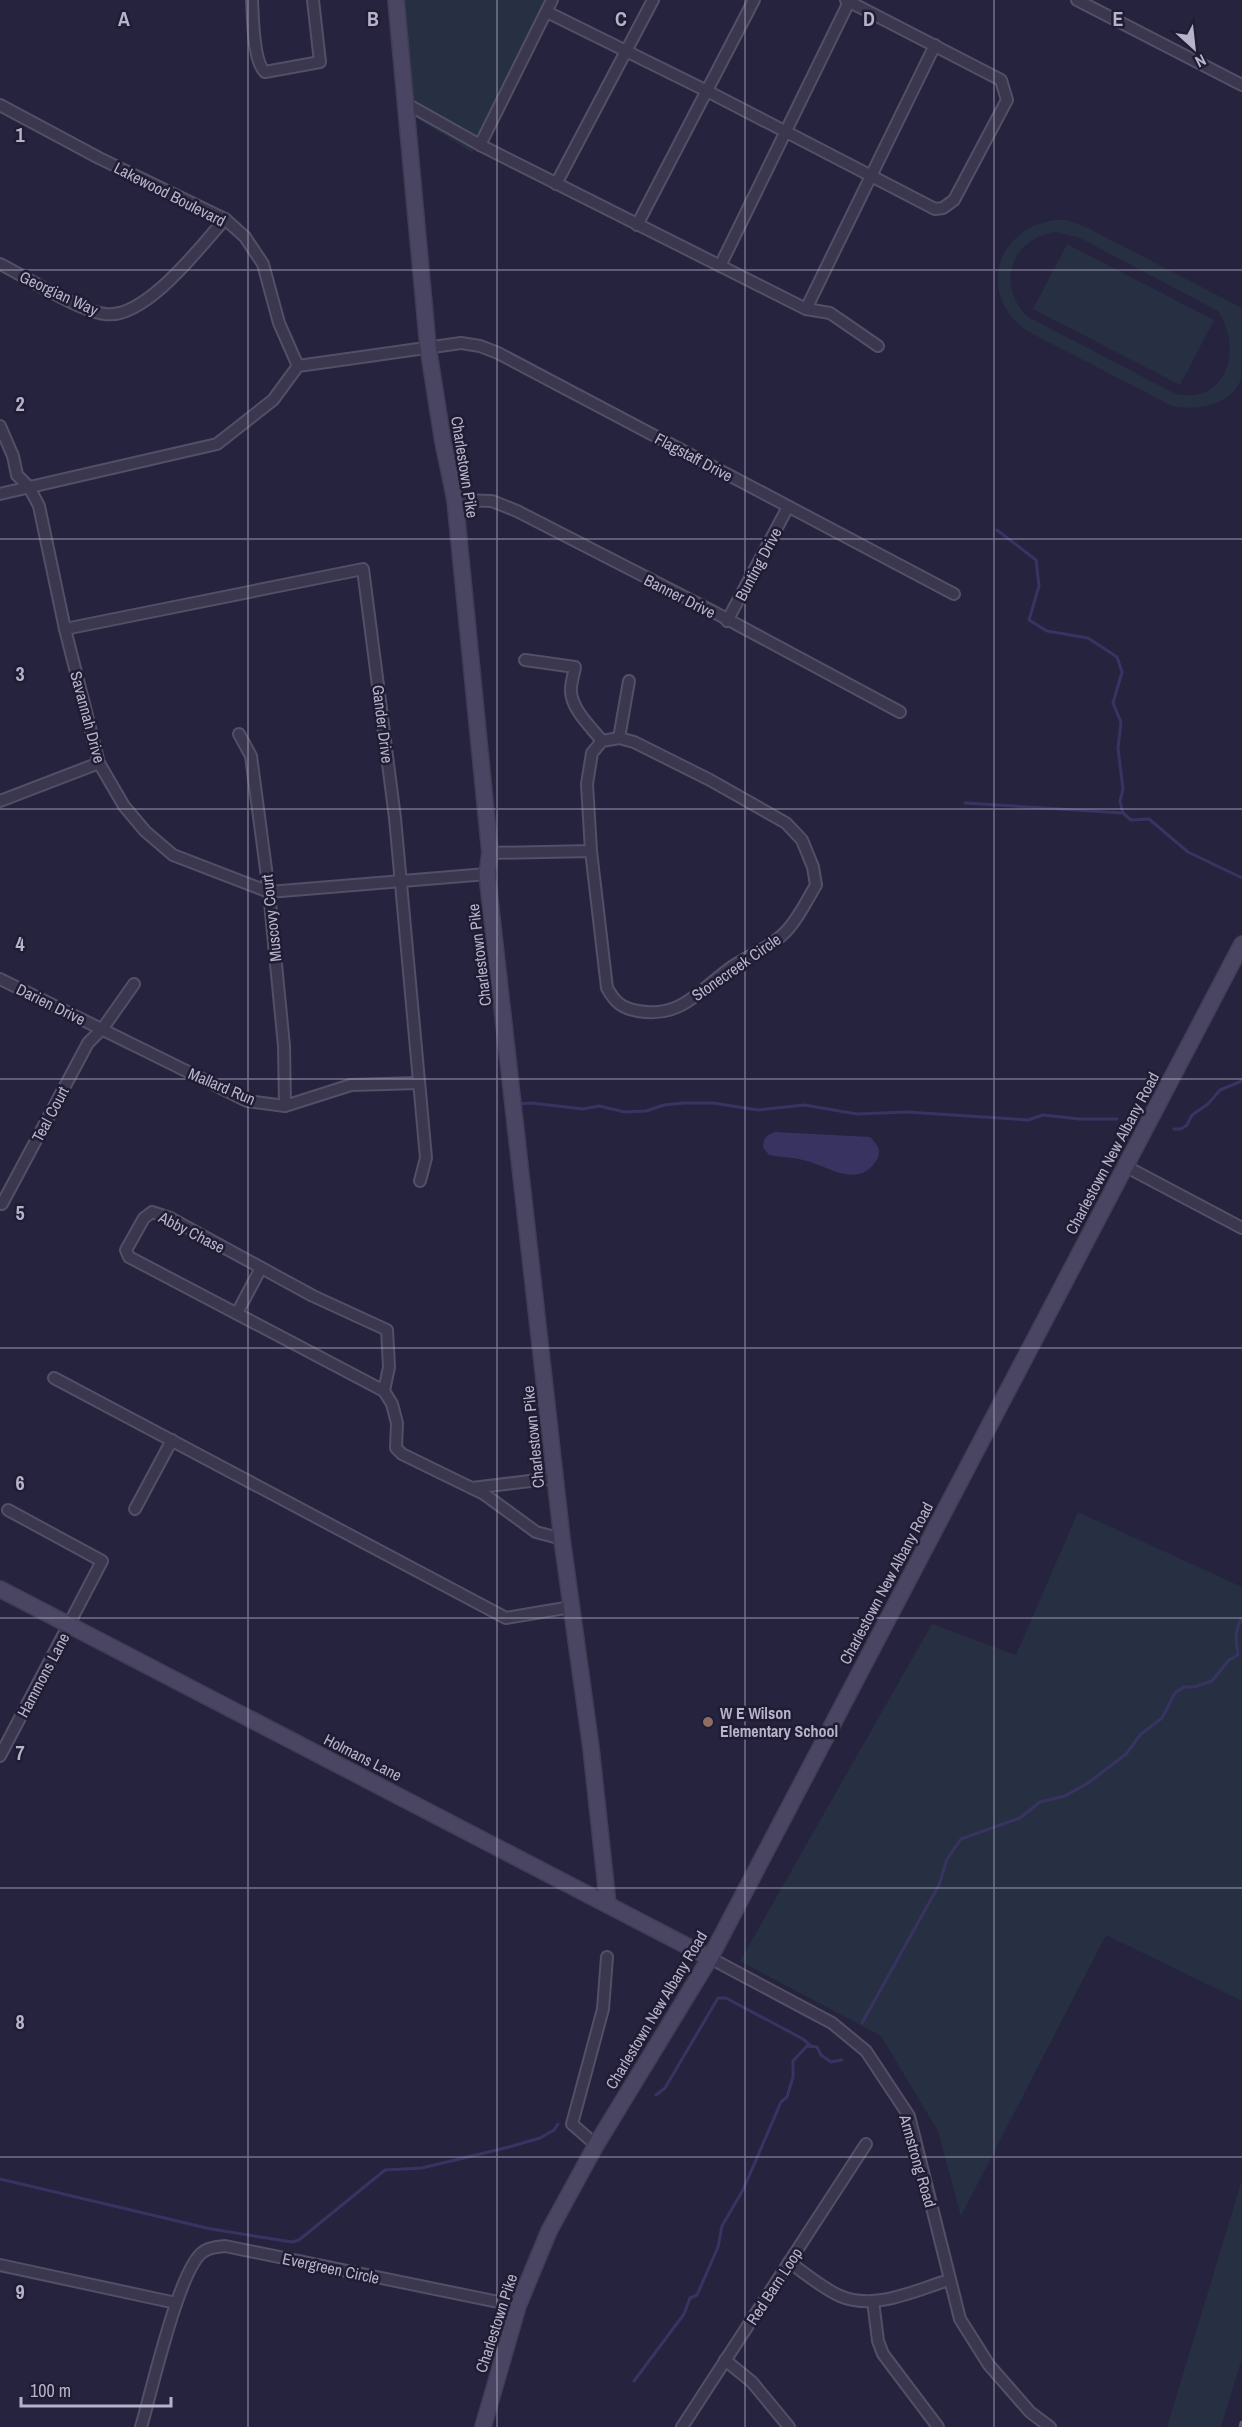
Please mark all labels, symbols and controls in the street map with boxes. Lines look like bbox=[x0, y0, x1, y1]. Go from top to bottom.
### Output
text: A bbox=[118, 5, 130, 32]
text: B bbox=[367, 5, 379, 32]
text: C bbox=[615, 5, 627, 32]
text: D bbox=[863, 5, 875, 32]
text: E bbox=[1113, 5, 1124, 32]
north arrow bbox=[1164, 18, 1224, 78]
text: N bbox=[1192, 49, 1210, 73]
text: 1 bbox=[15, 121, 25, 148]
street label: Lakewood Boulevard bbox=[110, 156, 230, 232]
street label: Georgian Way bbox=[16, 265, 102, 321]
text: 2 bbox=[15, 390, 25, 417]
street label: Charlestown Pike bbox=[446, 414, 484, 520]
street label: Flagstaff Drive bbox=[651, 427, 737, 487]
street label: Bunting Drive bbox=[729, 523, 787, 605]
street label: Banner Drive bbox=[641, 569, 719, 623]
text: 3 bbox=[15, 660, 25, 687]
street label: Savannah Drive bbox=[65, 669, 111, 765]
street label: Gander Drive bbox=[367, 684, 399, 764]
street label: Muscovy Court bbox=[255, 873, 287, 963]
street label: Charlestown Pike bbox=[462, 903, 496, 1007]
street label: Stonecreek Circle bbox=[687, 928, 785, 1006]
text: 4 bbox=[15, 930, 25, 957]
street label: Darien Drive bbox=[13, 978, 89, 1030]
street label: Mallard Run bbox=[185, 1062, 259, 1110]
street label: Charlestown New Albany Road bbox=[1060, 1068, 1164, 1238]
street label: Teal Court bbox=[26, 1082, 74, 1146]
text: 5 bbox=[15, 1199, 25, 1226]
street label: Abby Chase bbox=[154, 1206, 229, 1258]
street label: Charlestown Pike bbox=[517, 1385, 549, 1489]
text: 6 bbox=[15, 1469, 25, 1496]
street label: Charlestown New Albany Road bbox=[834, 1498, 938, 1668]
street label: Hammons Lane bbox=[12, 1629, 74, 1721]
place label: W E Wilson Elementary School bbox=[720, 1702, 838, 1742]
marker: W E Wilson Elementary School bbox=[701, 1715, 715, 1729]
street label: Holmans Lane bbox=[320, 1728, 406, 1786]
text: 7 bbox=[15, 1739, 25, 1766]
street label: Charlestown New Albany Road bbox=[600, 1927, 712, 2093]
text: 8 bbox=[15, 2008, 25, 2035]
street label: Armstrong Road bbox=[894, 2111, 942, 2210]
street label: Red Barn Loop bbox=[741, 2243, 807, 2329]
street label: Evergreen Circle bbox=[281, 2247, 381, 2289]
street label: Charlestown Pike bbox=[470, 2271, 522, 2375]
text: 9 bbox=[15, 2278, 25, 2305]
scale bar bbox=[21, 2370, 171, 2408]
text: 100 m bbox=[30, 2378, 71, 2403]

